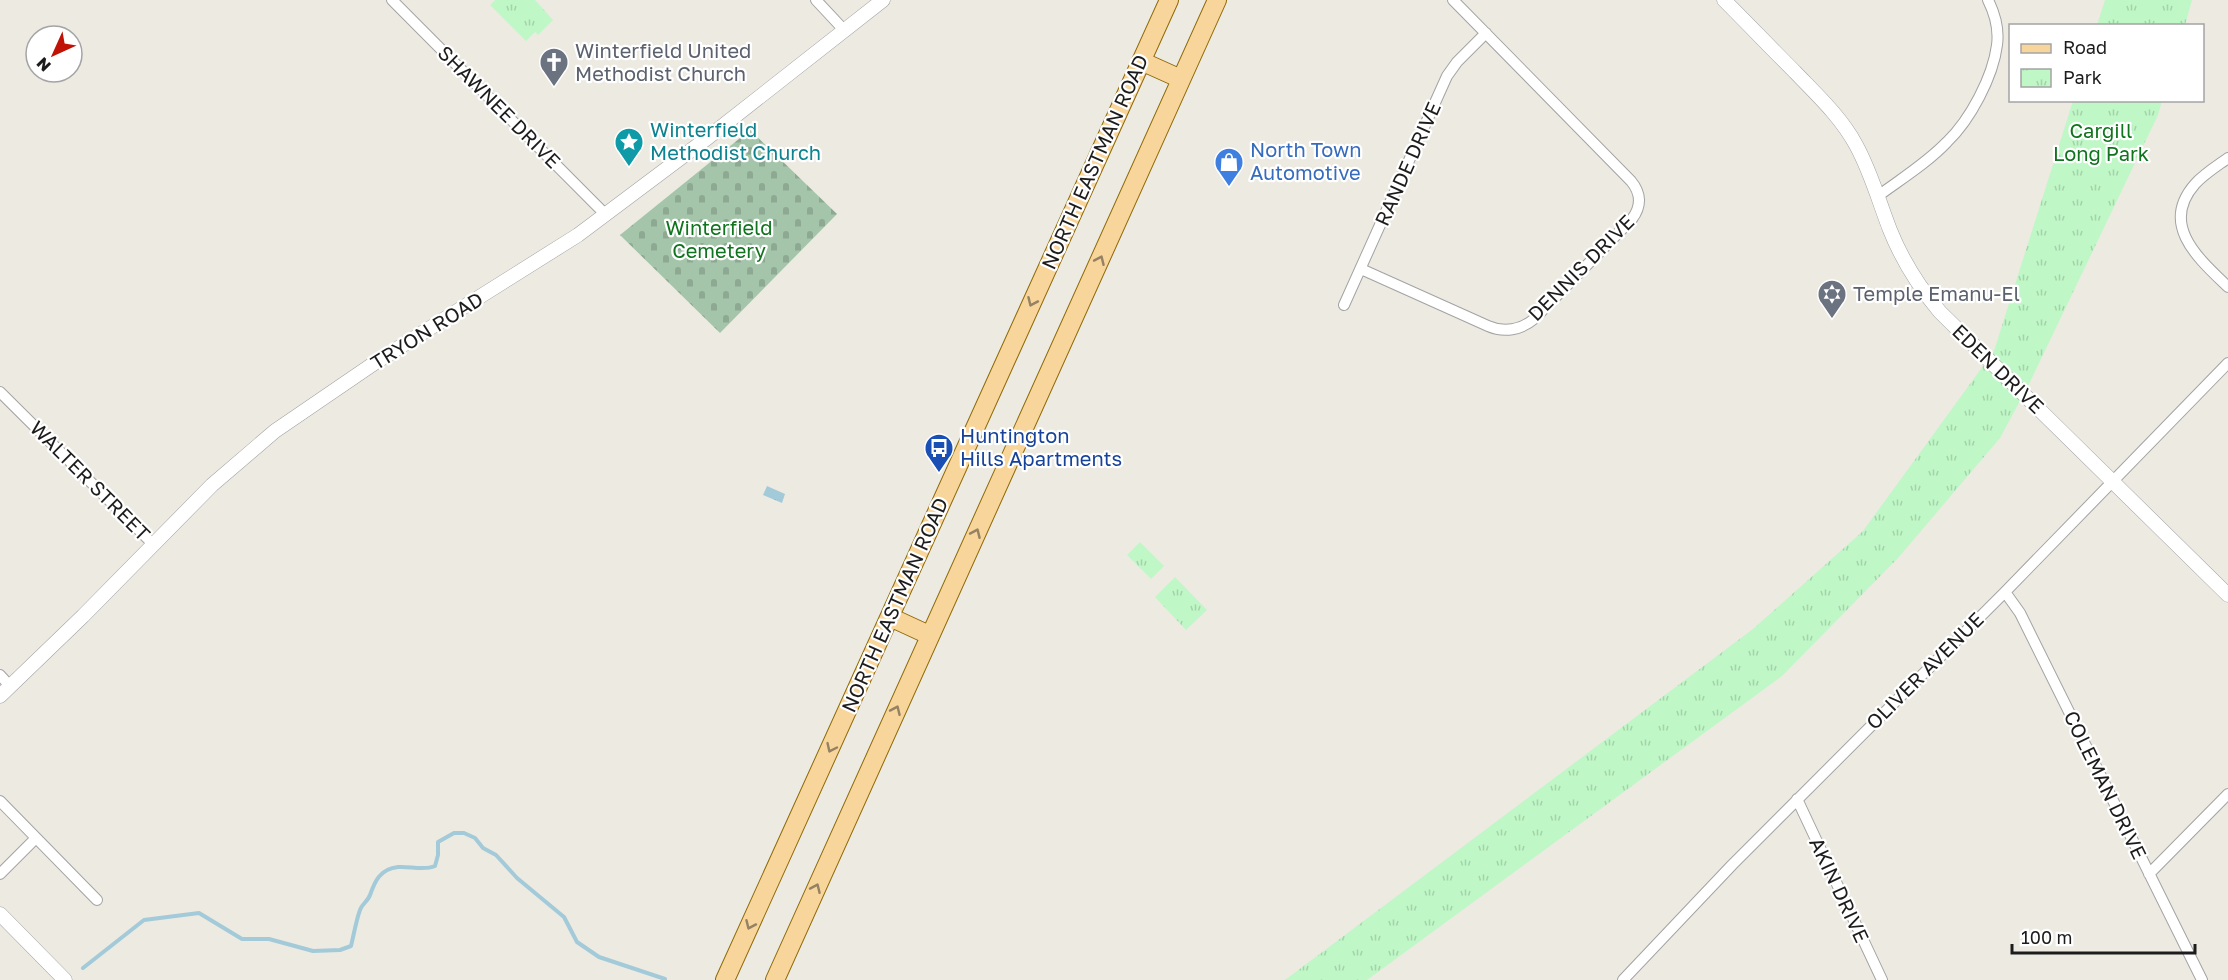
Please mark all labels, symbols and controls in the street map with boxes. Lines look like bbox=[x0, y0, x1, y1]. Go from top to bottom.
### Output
north arrow bbox=[24, 24, 84, 84]
legend bbox=[2009, 24, 2204, 102]
text: Road bbox=[2063, 36, 2107, 58]
place label: Winterfield United Methodist Church bbox=[575, 38, 751, 85]
street label: SHAWNEE DRIVE bbox=[433, 40, 566, 173]
church icon: Winterfield United Methodist Church bbox=[538, 46, 570, 88]
street label: NORTH EASTMAN ROAD bbox=[1036, 50, 1152, 273]
text: N bbox=[32, 53, 55, 76]
text: Park bbox=[2063, 66, 2102, 88]
street label: RANDE DRIVE bbox=[1369, 98, 1445, 229]
place label: Winterfield Methodist Church bbox=[650, 117, 821, 164]
park label: Cargill Long Park bbox=[2053, 118, 2149, 165]
place icon: Winterfield Methodist Church bbox=[613, 126, 645, 168]
place label: North Town Automotive bbox=[1250, 137, 1362, 184]
shop icon: North Town Automotive bbox=[1213, 146, 1245, 188]
street label: DENNIS DRIVE bbox=[1522, 209, 1638, 325]
park label: Winterfield Cemetery bbox=[665, 215, 773, 262]
one-way arrow bbox=[1093, 255, 1105, 266]
synagogue icon: Temple Emanu-El bbox=[1816, 278, 1848, 320]
place label: Temple Emanu-El bbox=[1853, 281, 2020, 305]
street label: TRYON ROAD bbox=[366, 286, 487, 374]
one-way arrow bbox=[1027, 296, 1039, 307]
street label: EDEN DRIVE bbox=[1948, 319, 2050, 418]
street label: WALTER STREET bbox=[26, 415, 156, 545]
place label: Huntington Hills Apartments bbox=[960, 423, 1122, 470]
bus stop icon: Huntington Hills Apartments bbox=[923, 432, 955, 474]
street label: NORTH EASTMAN ROAD bbox=[836, 493, 952, 716]
one-way arrow bbox=[969, 528, 981, 539]
street label: OLIVER AVENUE bbox=[1861, 607, 1988, 734]
one-way arrow bbox=[889, 706, 901, 717]
street label: COLEMAN DRIVE bbox=[2060, 706, 2152, 863]
one-way arrow bbox=[826, 741, 838, 752]
street label: AKIN DRIVE bbox=[1805, 833, 1875, 946]
one-way arrow bbox=[809, 884, 821, 895]
scale bar bbox=[2012, 917, 2195, 955]
one-way arrow bbox=[746, 919, 758, 930]
text: 100 m bbox=[2021, 926, 2072, 948]

